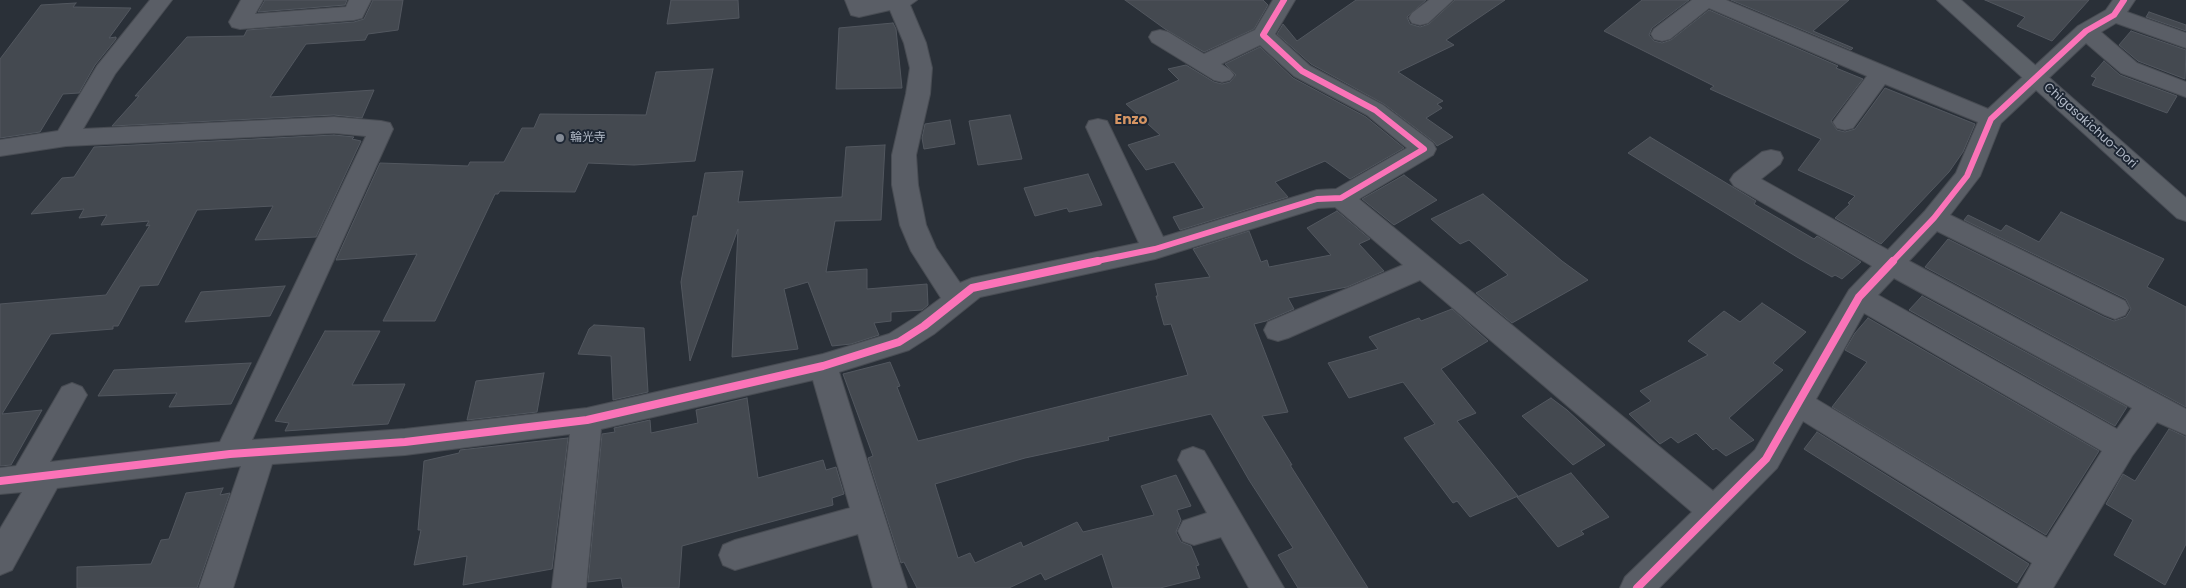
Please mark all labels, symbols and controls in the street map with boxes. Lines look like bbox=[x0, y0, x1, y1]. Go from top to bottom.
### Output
street label: Chigasakichuo-Dori bbox=[2041, 80, 2139, 172]
district label: Enzo bbox=[1115, 112, 1147, 128]
place label: 輪光寺 bbox=[570, 131, 606, 145]
marker: 輪光寺 bbox=[554, 132, 566, 144]

